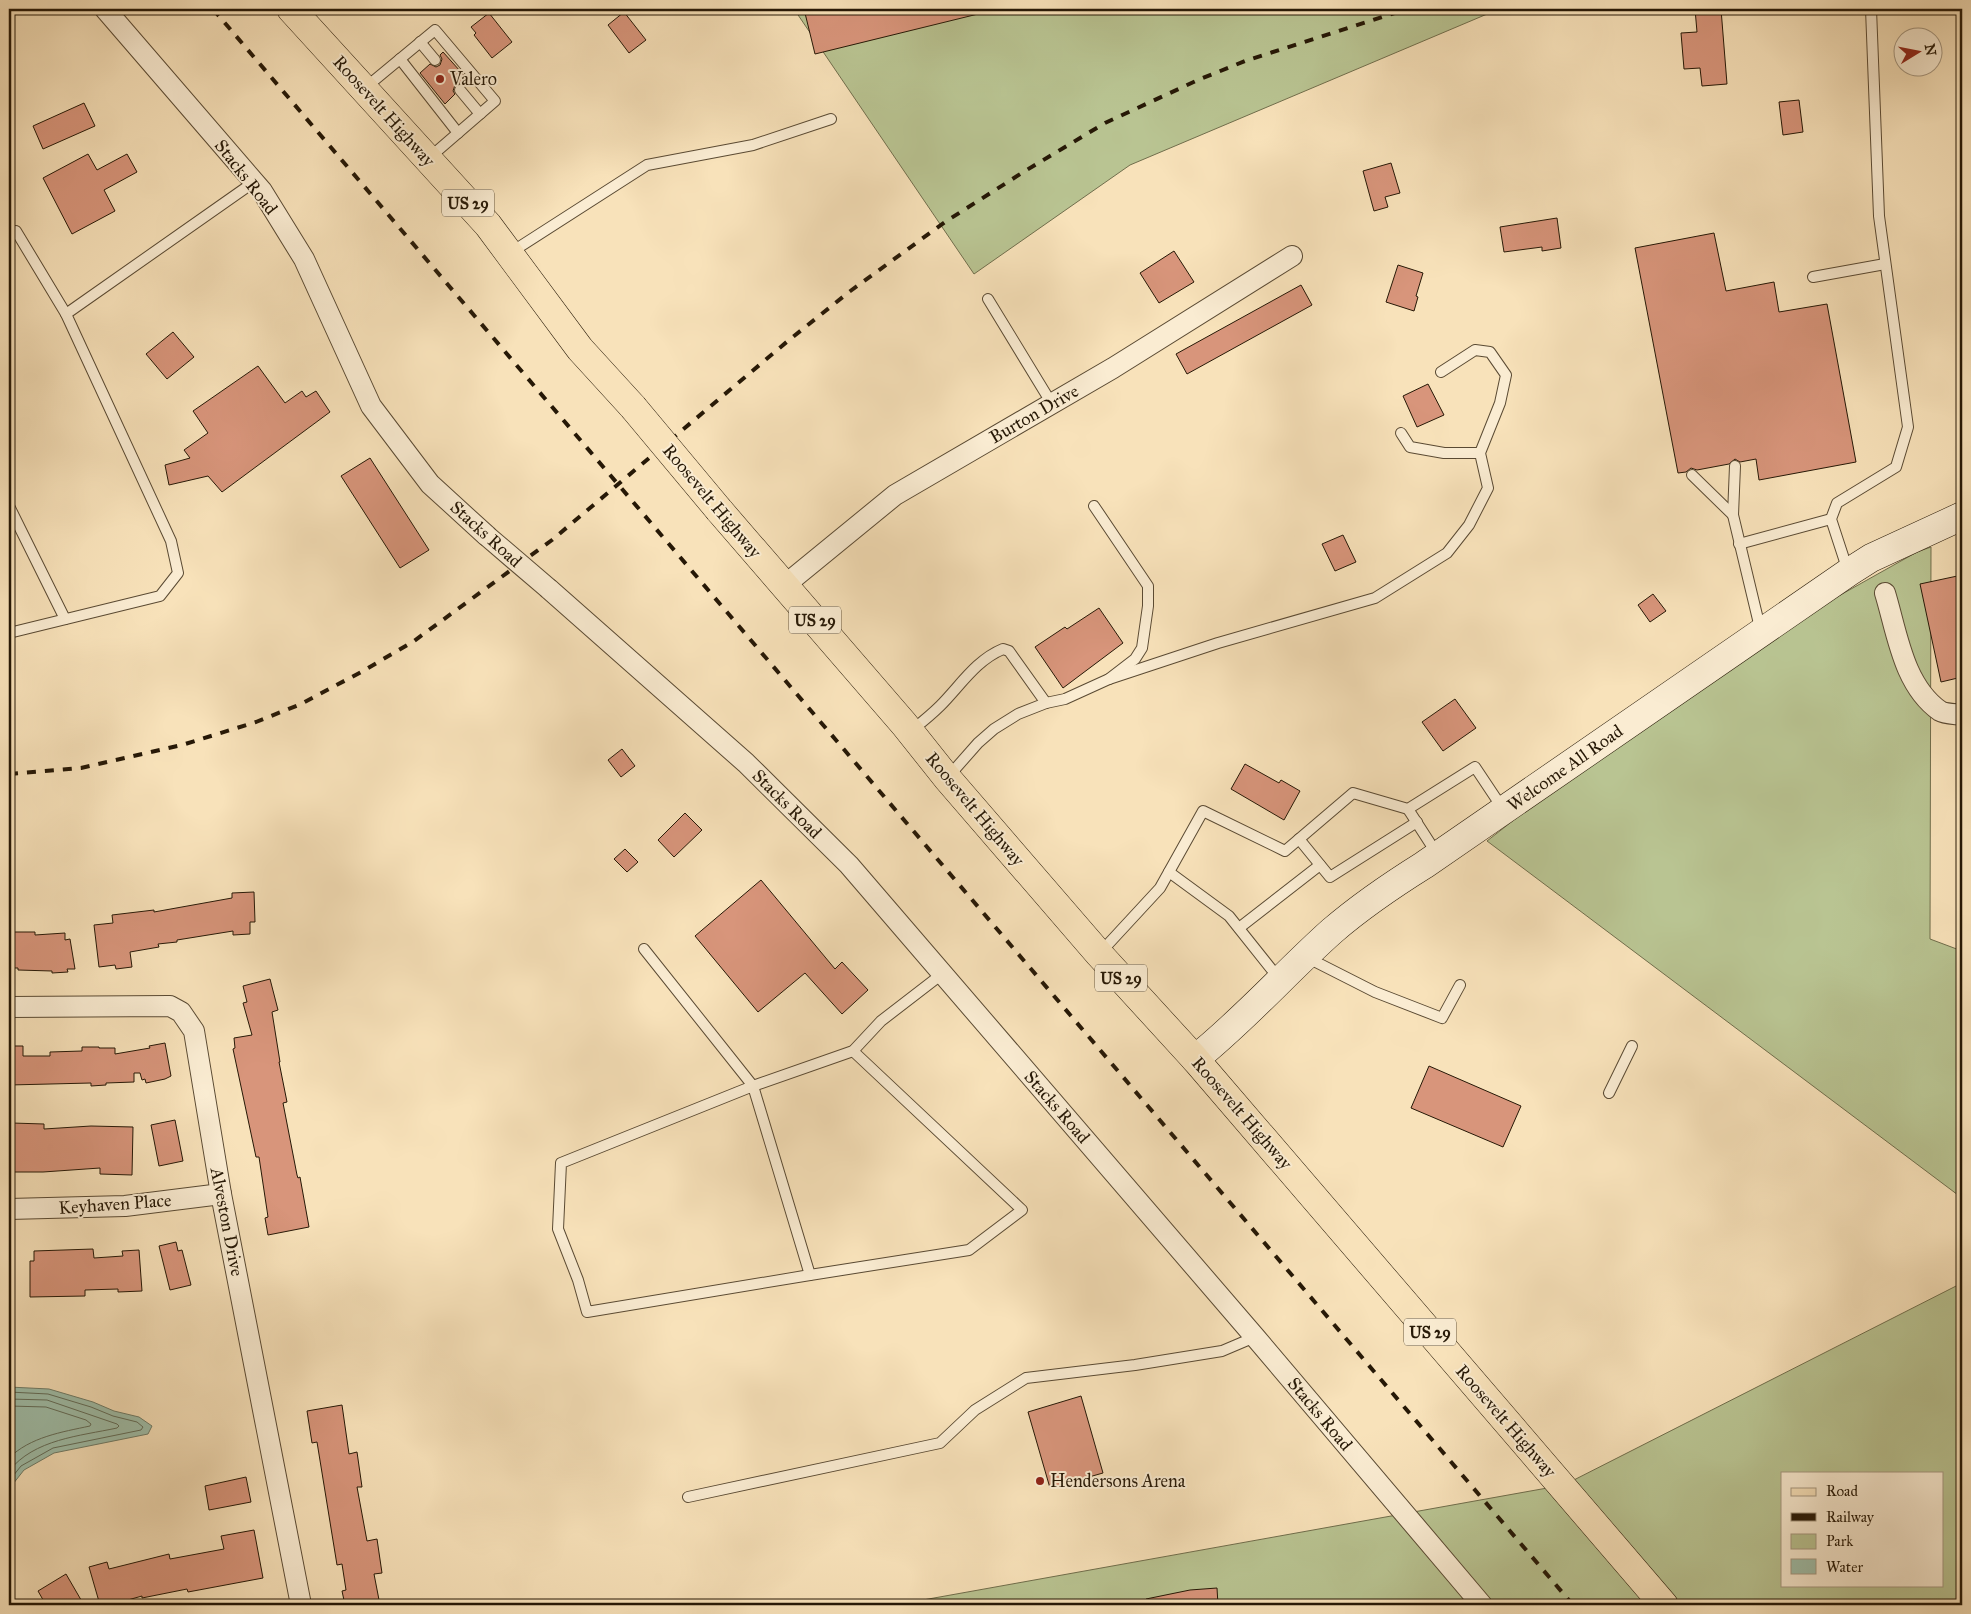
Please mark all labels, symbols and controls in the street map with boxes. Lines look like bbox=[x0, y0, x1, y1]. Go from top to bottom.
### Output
north arrow bbox=[1894, 28, 1944, 78]
text: N bbox=[1921, 43, 1940, 57]
street label: Roosevelt Highway bbox=[328, 51, 440, 172]
place label: Valero bbox=[449, 68, 497, 90]
marker: Valero bbox=[434, 73, 446, 85]
street label: Stacks Road bbox=[210, 135, 282, 219]
road number: US 29 bbox=[442, 190, 494, 217]
street label: Burton Drive bbox=[986, 380, 1082, 448]
street label: Roosevelt Highway bbox=[657, 439, 766, 564]
street label: Stacks Road bbox=[446, 496, 526, 572]
road number: US 29 bbox=[789, 606, 841, 634]
street label: Welcome All Road bbox=[1503, 720, 1627, 816]
street label: Roosevelt Highway bbox=[920, 747, 1029, 872]
street label: Stacks Road bbox=[748, 765, 826, 843]
road number: US 29 bbox=[1095, 964, 1147, 991]
street label: Roosevelt Highway bbox=[1186, 1052, 1297, 1175]
street label: Stacks Road bbox=[1019, 1066, 1095, 1148]
street label: Alveston Drive bbox=[206, 1165, 248, 1278]
street label: Keyhaven Place bbox=[58, 1189, 172, 1219]
road number: US 29 bbox=[1404, 1318, 1456, 1345]
street label: Roosevelt Highway bbox=[1450, 1360, 1561, 1483]
street label: Stacks Road bbox=[1283, 1373, 1357, 1455]
place label: Hendersons Arena bbox=[1050, 1470, 1186, 1492]
legend bbox=[1781, 1472, 1944, 1586]
marker: Hendersons Arena bbox=[1034, 1475, 1046, 1487]
text: Road bbox=[1826, 1482, 1858, 1500]
text: Railway bbox=[1826, 1508, 1875, 1526]
text: Park bbox=[1826, 1532, 1853, 1550]
text: Water bbox=[1826, 1558, 1863, 1576]

